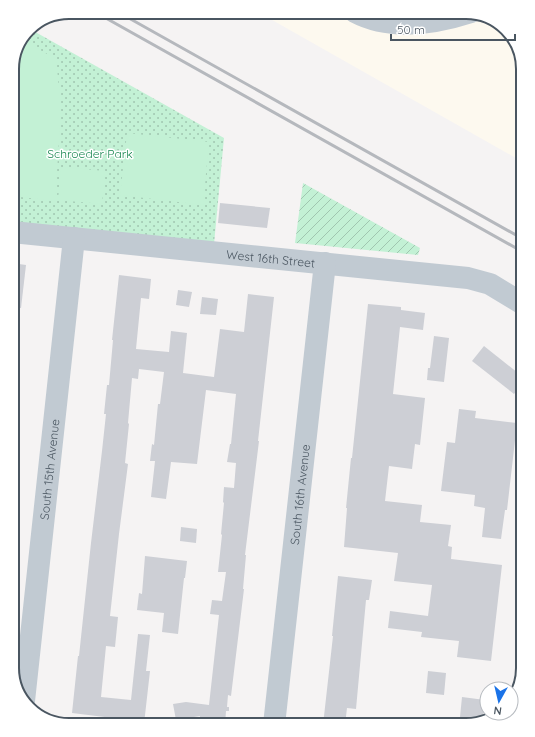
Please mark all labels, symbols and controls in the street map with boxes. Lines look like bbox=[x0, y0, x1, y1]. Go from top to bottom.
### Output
scale bar bbox=[391, 16, 515, 42]
text: 50 m bbox=[397, 22, 425, 37]
park label: Schroeder Park bbox=[47, 146, 133, 161]
street label: West 16th Street bbox=[226, 246, 316, 270]
street label: South 15th Avenue bbox=[36, 418, 62, 520]
street label: South 16th Avenue bbox=[286, 443, 312, 546]
north arrow bbox=[479, 681, 519, 721]
text: N bbox=[493, 703, 503, 718]

